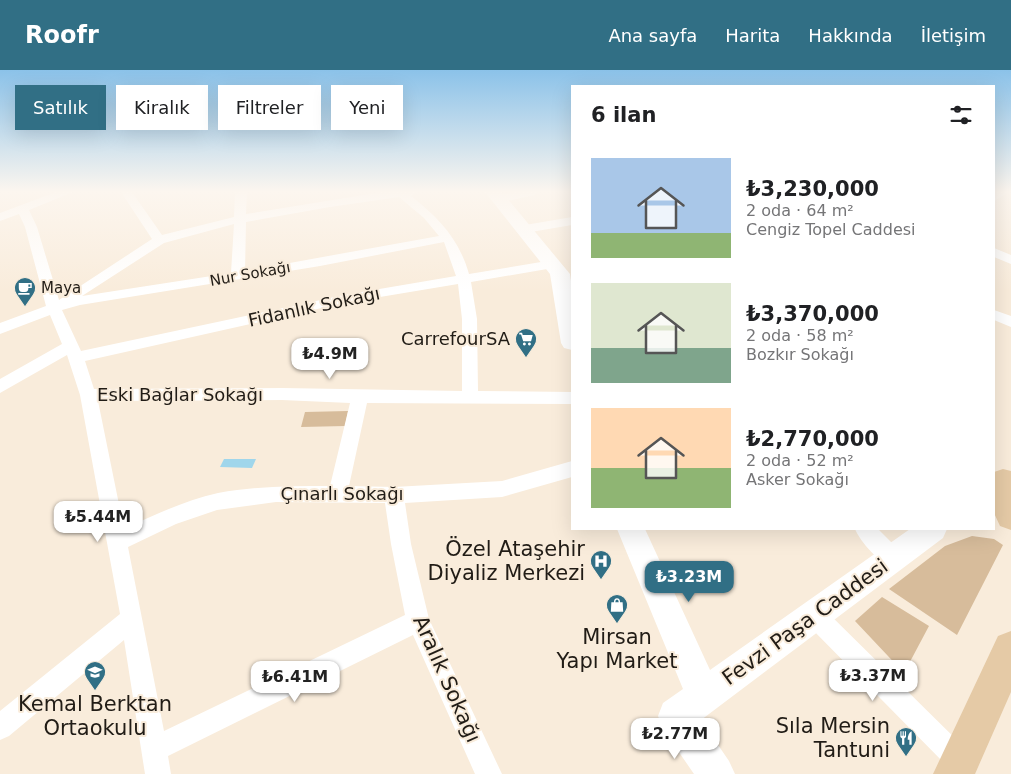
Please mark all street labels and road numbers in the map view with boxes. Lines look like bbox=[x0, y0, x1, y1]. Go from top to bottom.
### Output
street label: Nur Sokağı bbox=[208, 258, 292, 290]
street label: Fidanlık Sokağı bbox=[246, 282, 382, 331]
street label: Eski Bağlar Sokağı bbox=[97, 384, 263, 405]
street label: Çınarlı Sokağı bbox=[280, 483, 404, 504]
street label: Fevzi Paşa Caddesi bbox=[718, 554, 892, 690]
street label: Aralık Sokağı bbox=[408, 612, 486, 746]

